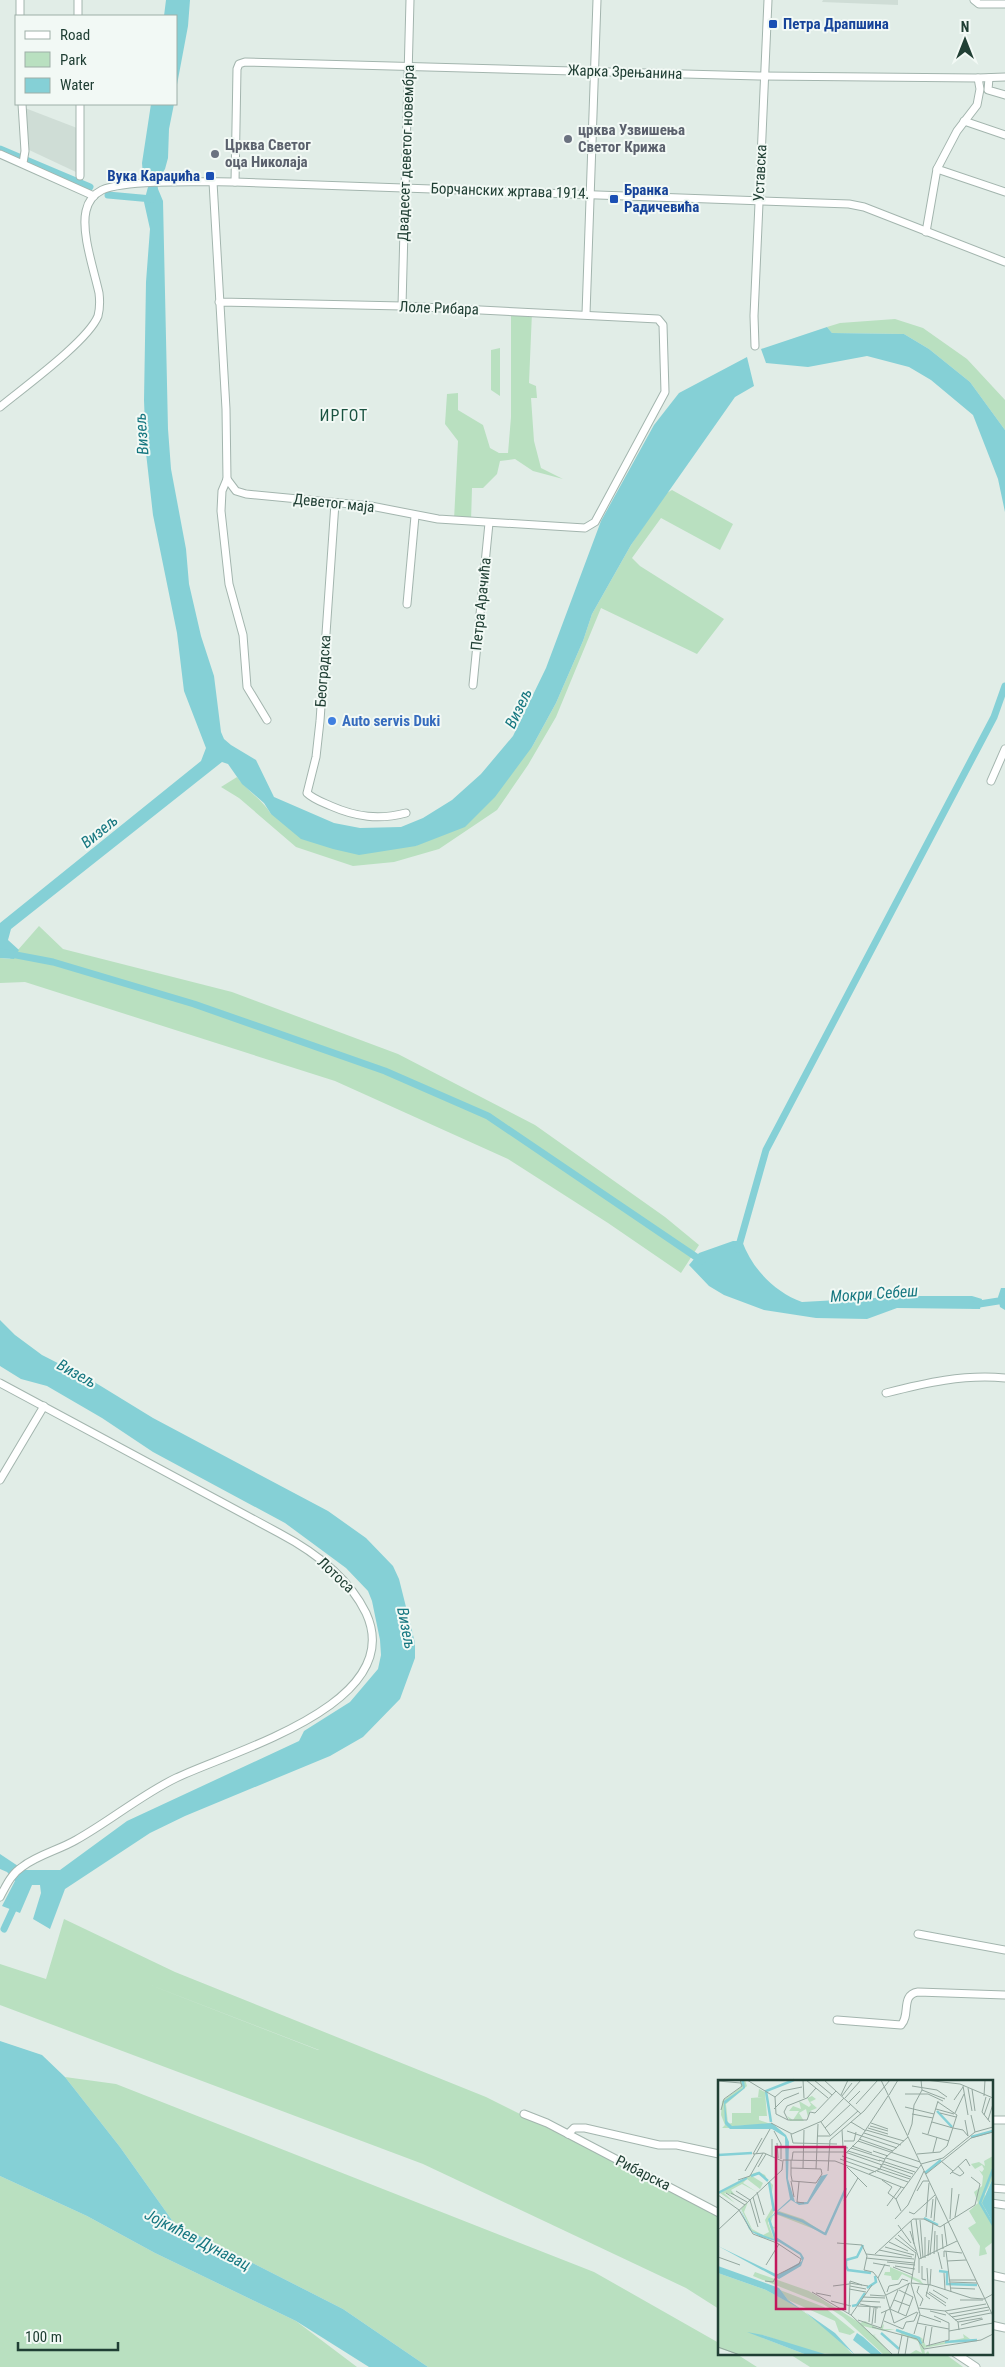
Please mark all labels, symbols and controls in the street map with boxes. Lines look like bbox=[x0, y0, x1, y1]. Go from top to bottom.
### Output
legend bbox=[15, 15, 178, 105]
place label: Петра Драпшина bbox=[783, 15, 889, 33]
north arrow bbox=[940, 15, 990, 65]
marker: Петра Драпшина bbox=[767, 18, 779, 30]
text: N bbox=[961, 19, 969, 35]
text: Road bbox=[60, 26, 90, 44]
text: Park bbox=[60, 51, 87, 69]
street label: Жарка Зрењанина bbox=[567, 61, 683, 83]
street label: Двадесет деветог новембра bbox=[394, 64, 418, 242]
text: Water bbox=[60, 76, 95, 94]
place label: црква Узвишења Светог Крижа bbox=[578, 121, 685, 156]
marker: црква Узвишења Светог Крижа bbox=[562, 133, 574, 145]
place label: Црква Светог оца Николаја bbox=[225, 136, 311, 171]
street label: Уставска bbox=[750, 144, 770, 202]
marker: Црква Светог оца Николаја bbox=[209, 148, 221, 160]
place label: Вука Караџића bbox=[107, 167, 200, 185]
marker: Вука Караџића bbox=[204, 170, 216, 182]
street label: Борчанских жртава 1914. bbox=[430, 179, 590, 203]
place label: Бранка Радичевића bbox=[624, 181, 699, 216]
marker: Бранка Радичевића bbox=[608, 193, 620, 205]
street label: Лоле Рибара bbox=[399, 298, 479, 318]
district label: ИРГОТ bbox=[320, 406, 368, 425]
water label: Визељ bbox=[131, 412, 152, 456]
street label: Деветог маја bbox=[293, 490, 375, 516]
street label: Петра Арачића bbox=[467, 557, 495, 651]
street label: Београдска bbox=[311, 634, 335, 708]
water label: Визељ bbox=[501, 685, 536, 731]
place label: Auto servis Duki bbox=[342, 712, 440, 730]
marker: Auto servis Duki bbox=[326, 715, 338, 727]
water label: Визељ bbox=[77, 811, 122, 852]
water label: Мокри Себеш bbox=[829, 1281, 919, 1306]
water label: Визељ bbox=[54, 1355, 100, 1392]
street label: Лотоса bbox=[314, 1553, 358, 1597]
water label: Визељ bbox=[393, 1606, 420, 1650]
inset map bbox=[718, 2080, 992, 2354]
street label: Рибарска bbox=[613, 2152, 673, 2194]
water label: Јојкићев Дунавац bbox=[142, 2205, 254, 2274]
scale bar bbox=[18, 2320, 118, 2352]
text: 100 m bbox=[25, 2328, 62, 2346]

